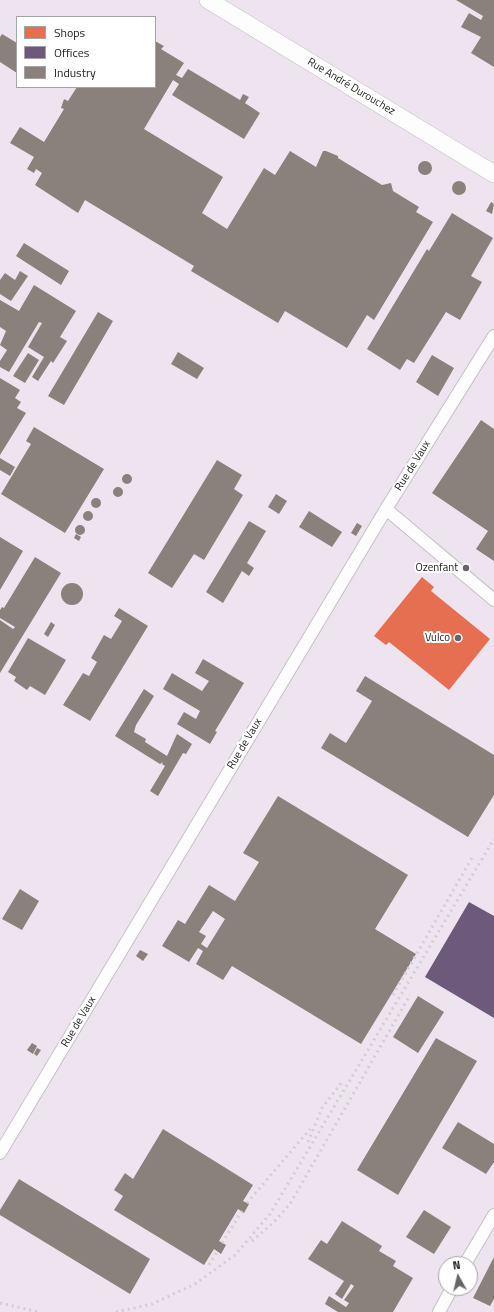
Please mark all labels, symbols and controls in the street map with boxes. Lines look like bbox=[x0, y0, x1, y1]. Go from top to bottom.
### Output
legend bbox=[16, 16, 156, 88]
text: Shops bbox=[54, 23, 85, 42]
text: Offices bbox=[54, 43, 89, 62]
street label: Rue André Durouchez bbox=[305, 56, 397, 118]
text: Industry bbox=[54, 63, 96, 82]
street label: Rue de Vaux bbox=[392, 438, 434, 494]
place label: Ozenfant bbox=[415, 561, 458, 575]
marker: Ozenfant bbox=[461, 563, 471, 573]
place label: Vulco bbox=[425, 631, 450, 645]
marker: Vulco bbox=[453, 633, 463, 643]
street label: Rue de Vaux bbox=[225, 716, 265, 772]
street label: Rue de Vaux bbox=[59, 994, 99, 1050]
north arrow bbox=[438, 1256, 478, 1296]
text: N bbox=[452, 1257, 461, 1274]

